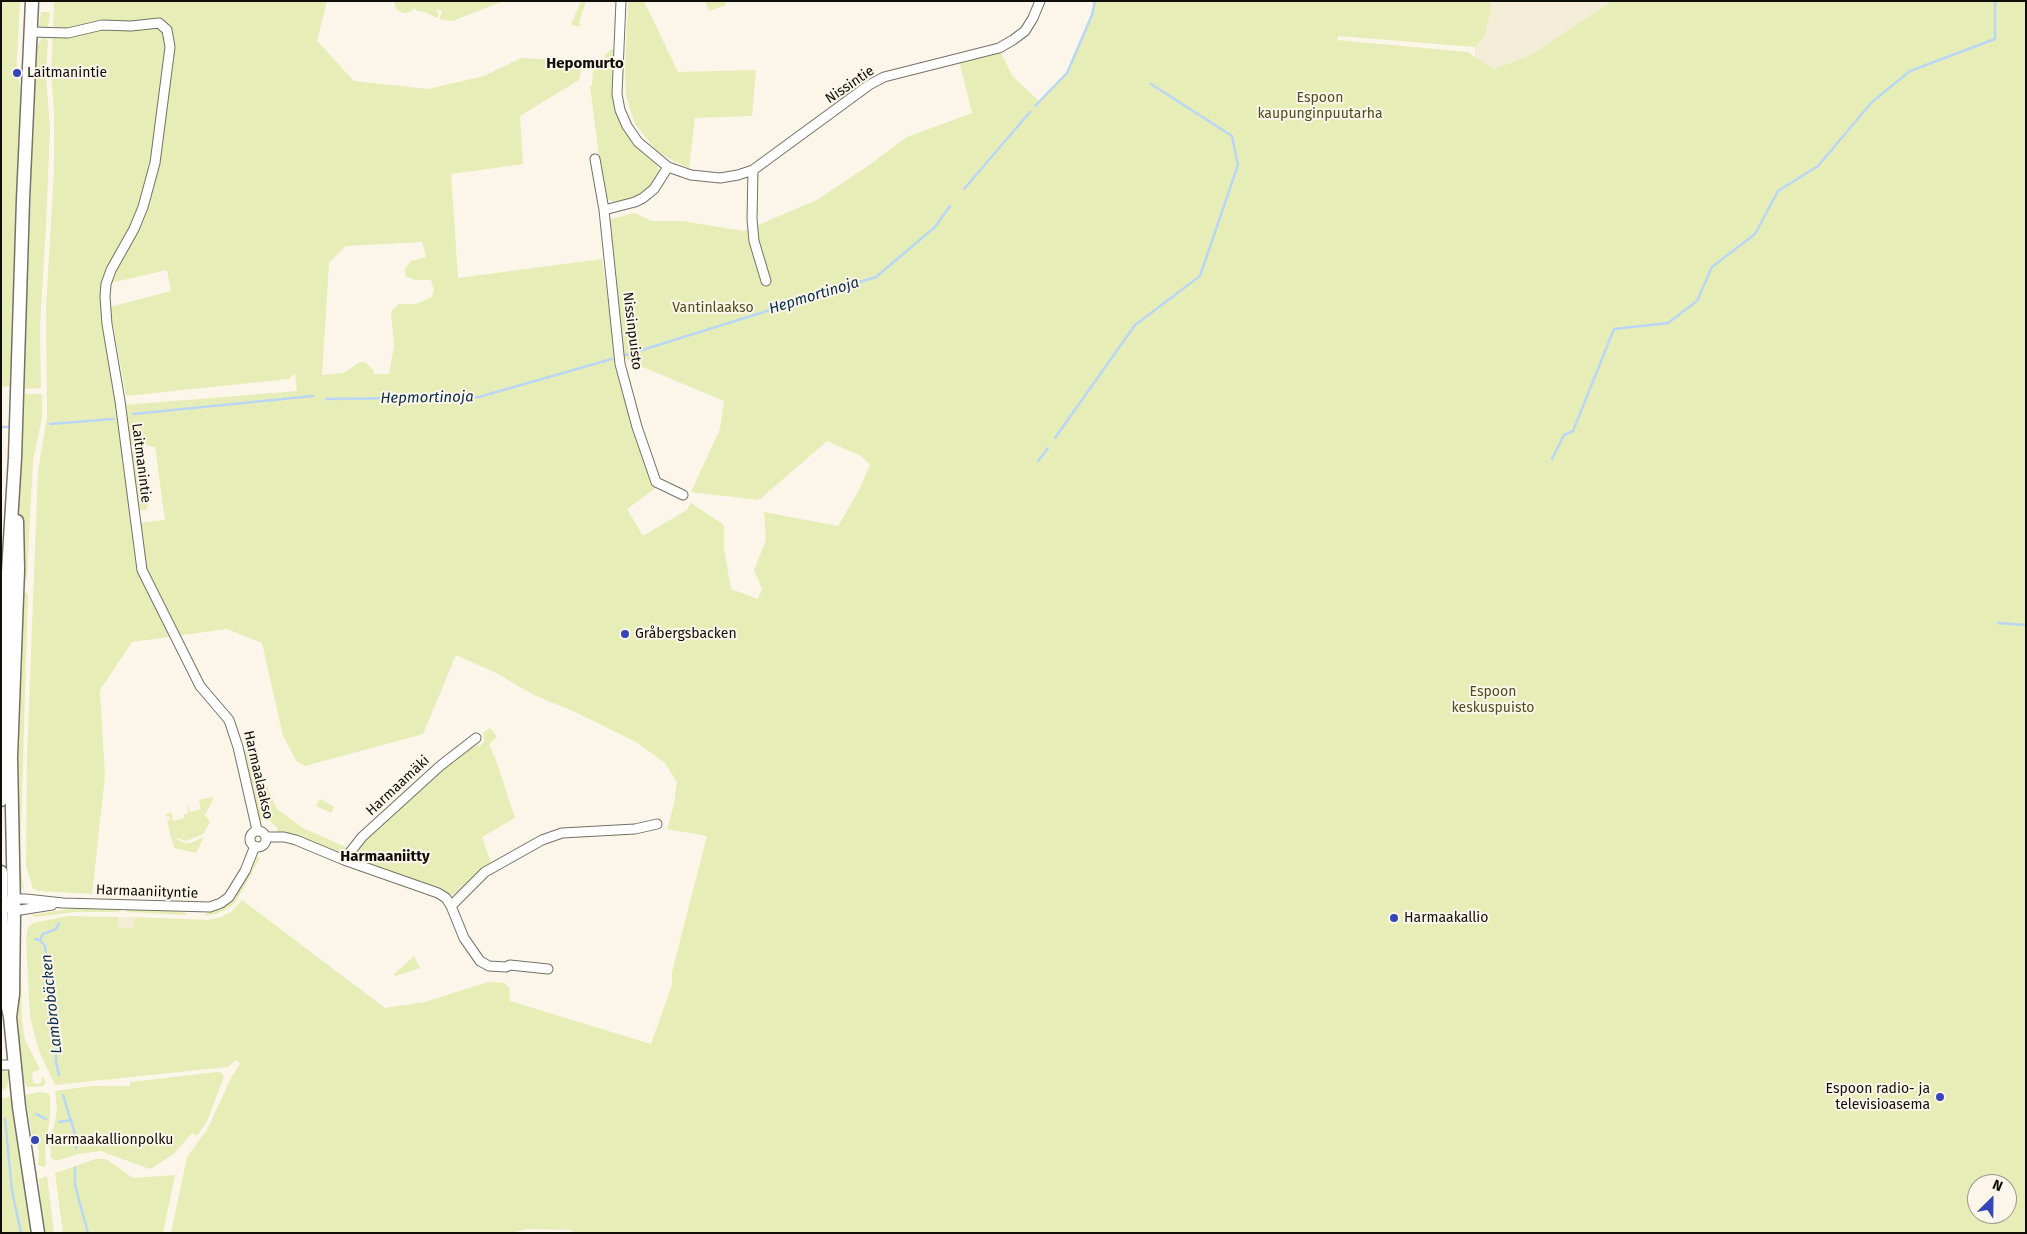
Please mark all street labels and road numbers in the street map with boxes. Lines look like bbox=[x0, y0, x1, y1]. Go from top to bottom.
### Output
street label: Nissintie bbox=[822, 63, 878, 107]
street label: Nissinpuisto bbox=[619, 291, 645, 371]
street label: Laitmanintie bbox=[128, 422, 154, 504]
street label: Harmaalaakso bbox=[240, 729, 276, 821]
street label: Harmaamäki bbox=[363, 752, 433, 820]
street label: Harmaaniityntie bbox=[95, 882, 199, 902]

